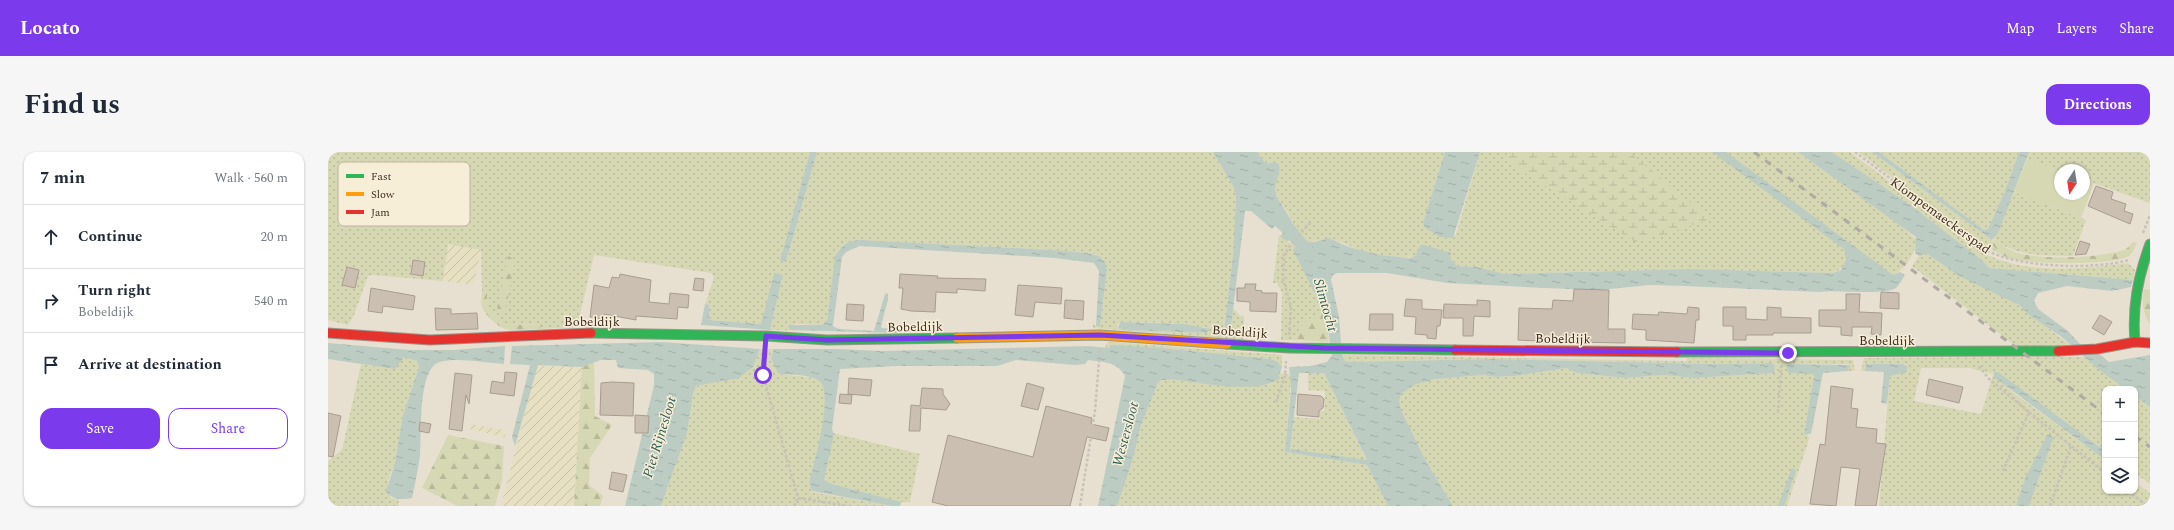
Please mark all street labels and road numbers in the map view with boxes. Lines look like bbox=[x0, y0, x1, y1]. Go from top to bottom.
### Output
street label: Klompemaeckerspad bbox=[1886, 172, 1995, 259]
street label: Bobeldijk bbox=[564, 312, 620, 332]
street label: Bobeldijk bbox=[887, 317, 943, 337]
street label: Bobeldijk bbox=[1211, 320, 1268, 344]
street label: Bobeldijk bbox=[1535, 329, 1591, 349]
street label: Bobeldijk bbox=[1859, 331, 1915, 351]

